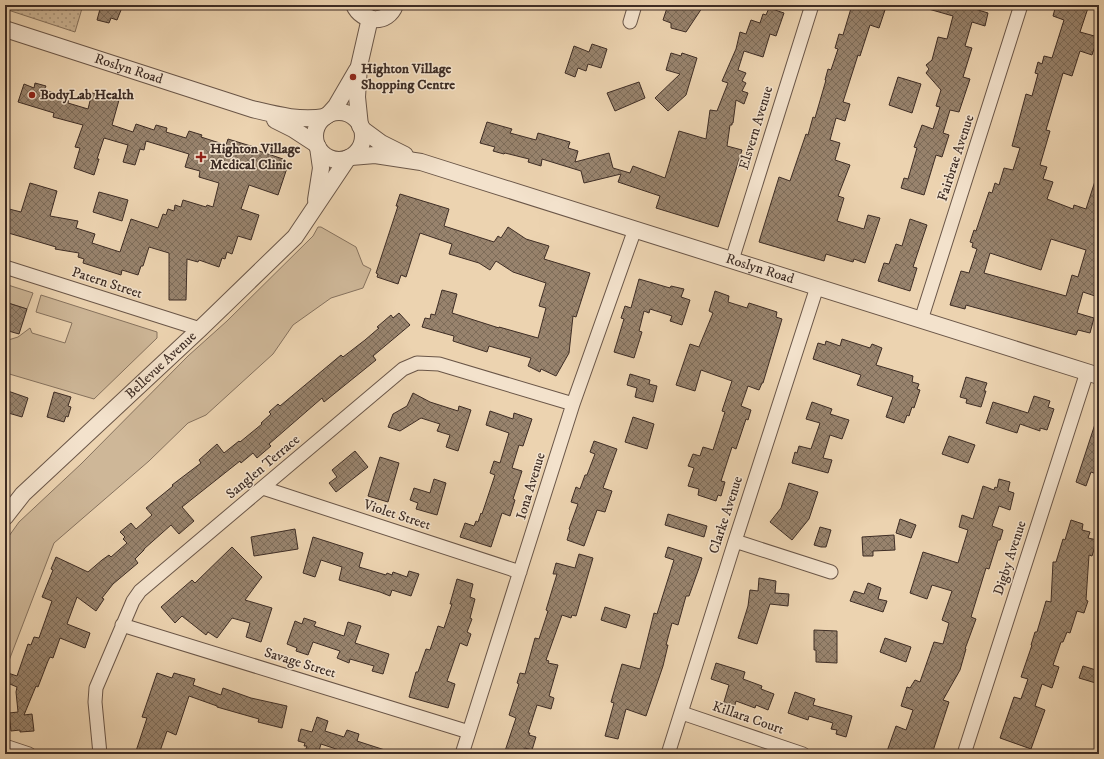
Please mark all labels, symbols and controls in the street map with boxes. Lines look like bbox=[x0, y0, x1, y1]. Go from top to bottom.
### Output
street label: Roslyn Road bbox=[92, 50, 165, 89]
place label: Highton Village Shopping Centre bbox=[361, 60, 455, 94]
marker: Highton Village Shopping Centre bbox=[348, 72, 358, 82]
street label: Elsvern Avenue bbox=[735, 84, 777, 172]
place label: BodyLab Health bbox=[40, 86, 134, 104]
marker: BodyLab Health bbox=[27, 90, 37, 100]
street label: Fairbrae Avenue bbox=[934, 112, 978, 203]
place label: Highton Village Medical Clinic bbox=[210, 140, 301, 174]
marker: Highton Village Medical Clinic bbox=[195, 151, 207, 163]
street label: Roslyn Road bbox=[723, 250, 796, 288]
street label: Patern Street bbox=[70, 263, 145, 303]
street label: Bellevue Avenue bbox=[122, 328, 201, 403]
street label: Sanglen Terrace bbox=[222, 431, 304, 503]
street label: Iona Avenue bbox=[512, 450, 550, 522]
street label: Clarke Avenue bbox=[705, 474, 747, 556]
street label: Violet Street bbox=[360, 495, 433, 534]
street label: Digby Avenue bbox=[989, 518, 1031, 598]
street label: Savage Street bbox=[262, 644, 339, 683]
street label: Killara Court bbox=[710, 697, 787, 739]

